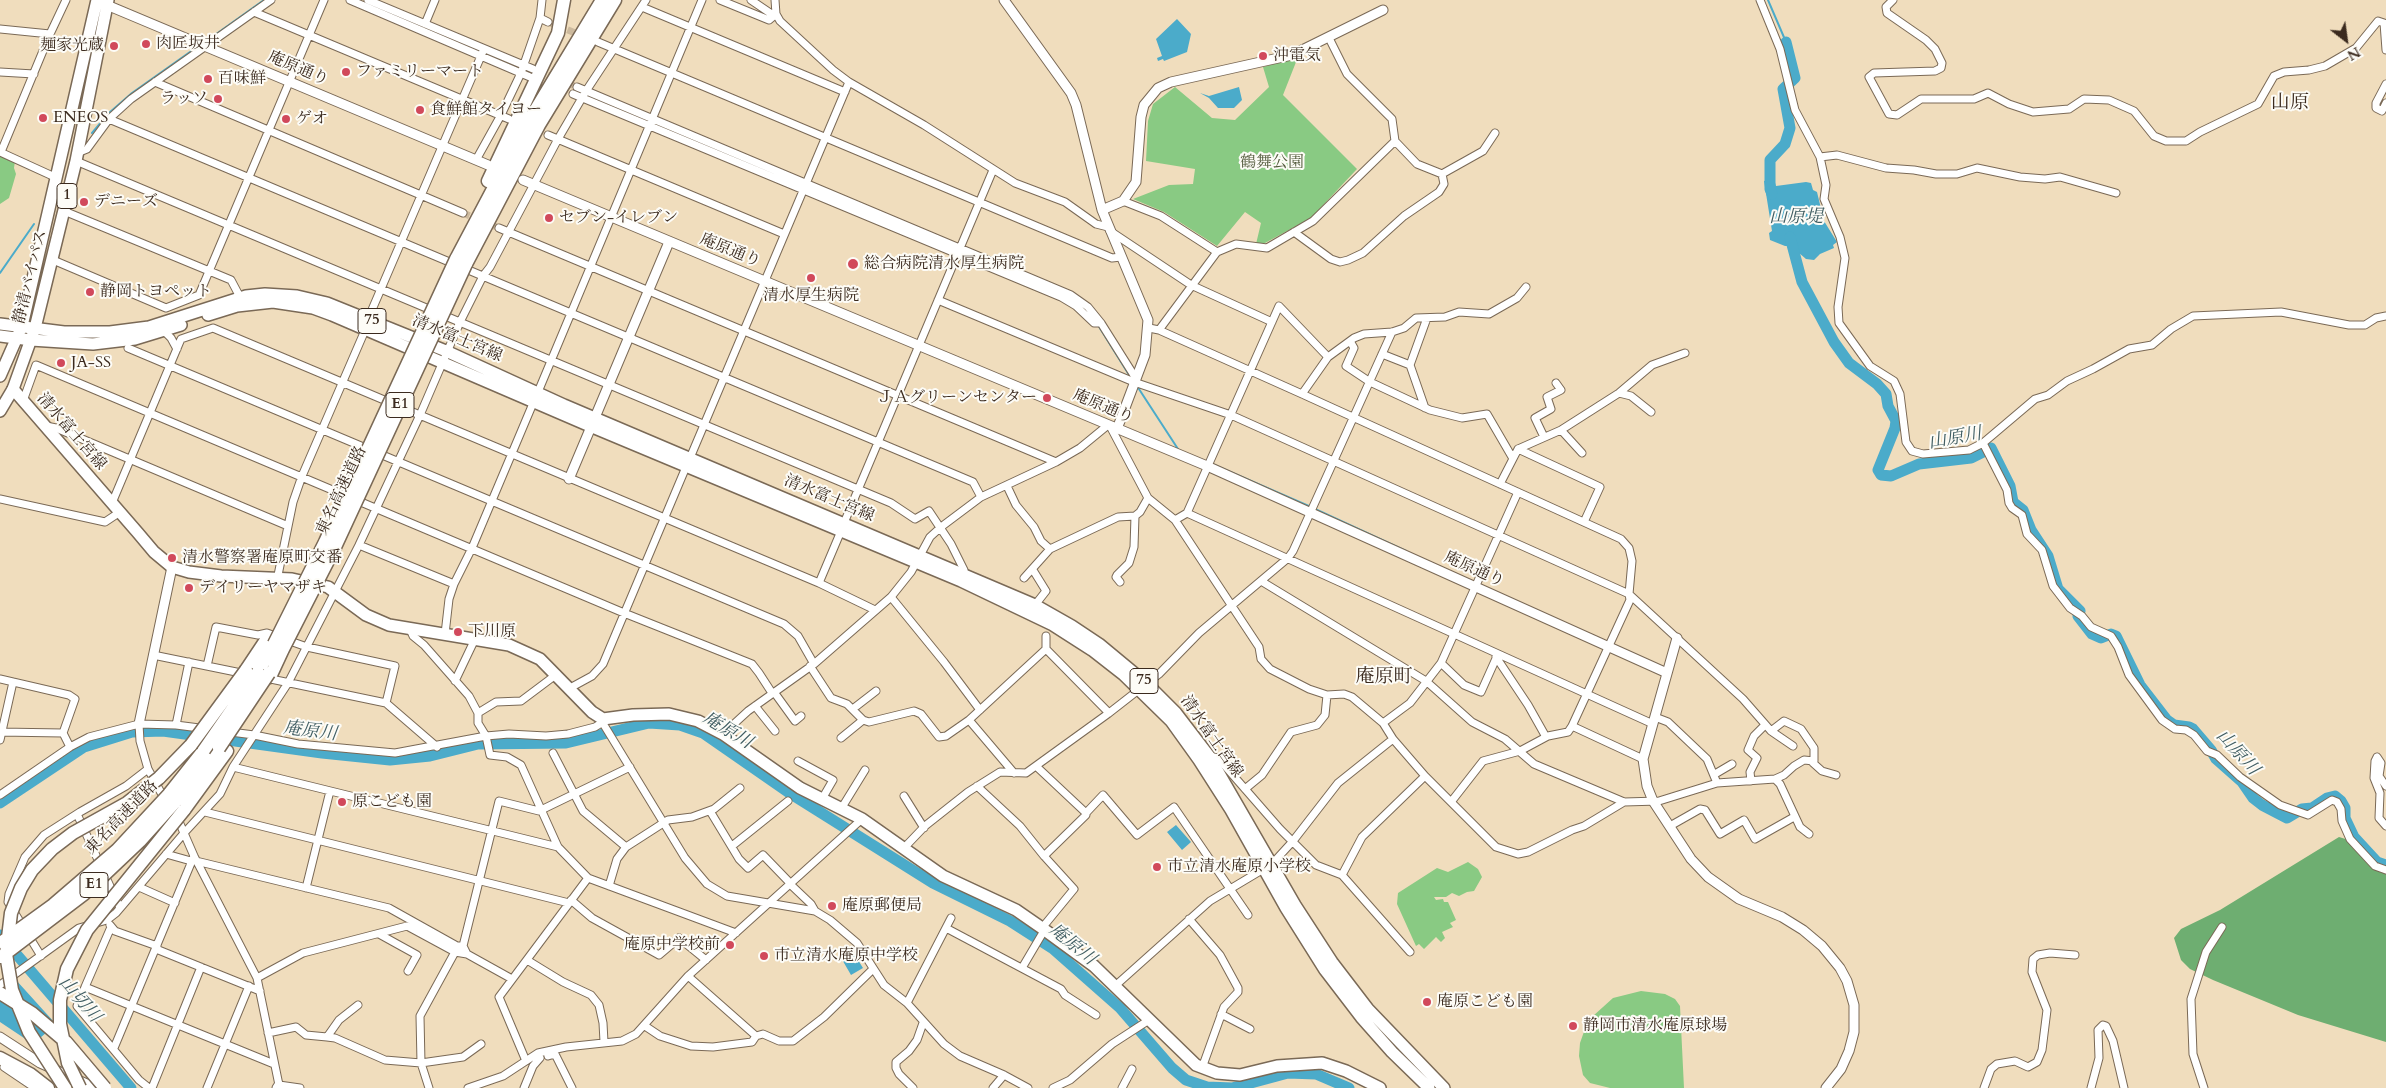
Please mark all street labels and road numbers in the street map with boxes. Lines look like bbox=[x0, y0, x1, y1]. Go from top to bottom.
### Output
street label: 庵原通り bbox=[265, 48, 331, 90]
road number: 1 bbox=[57, 184, 77, 208]
street label: 静清バイパス bbox=[10, 228, 52, 326]
street label: 庵原通り bbox=[697, 230, 763, 272]
road number: 75 bbox=[358, 308, 386, 334]
street label: 清水富士宮線 bbox=[409, 311, 505, 367]
street label: 庵原通り bbox=[1070, 386, 1136, 428]
street label: 清水富士宮線 bbox=[32, 389, 110, 475]
road number: E1 bbox=[386, 392, 414, 418]
street label: 東名高速道路 bbox=[313, 443, 371, 539]
street label: 清水富士宮線 bbox=[781, 471, 877, 527]
street label: 庵原通り bbox=[1441, 548, 1507, 592]
road number: 75 bbox=[1130, 668, 1158, 694]
street label: 清水富士宮線 bbox=[1176, 692, 1246, 782]
street label: 東名高速道路 bbox=[82, 777, 162, 859]
road number: E1 bbox=[80, 872, 108, 898]

